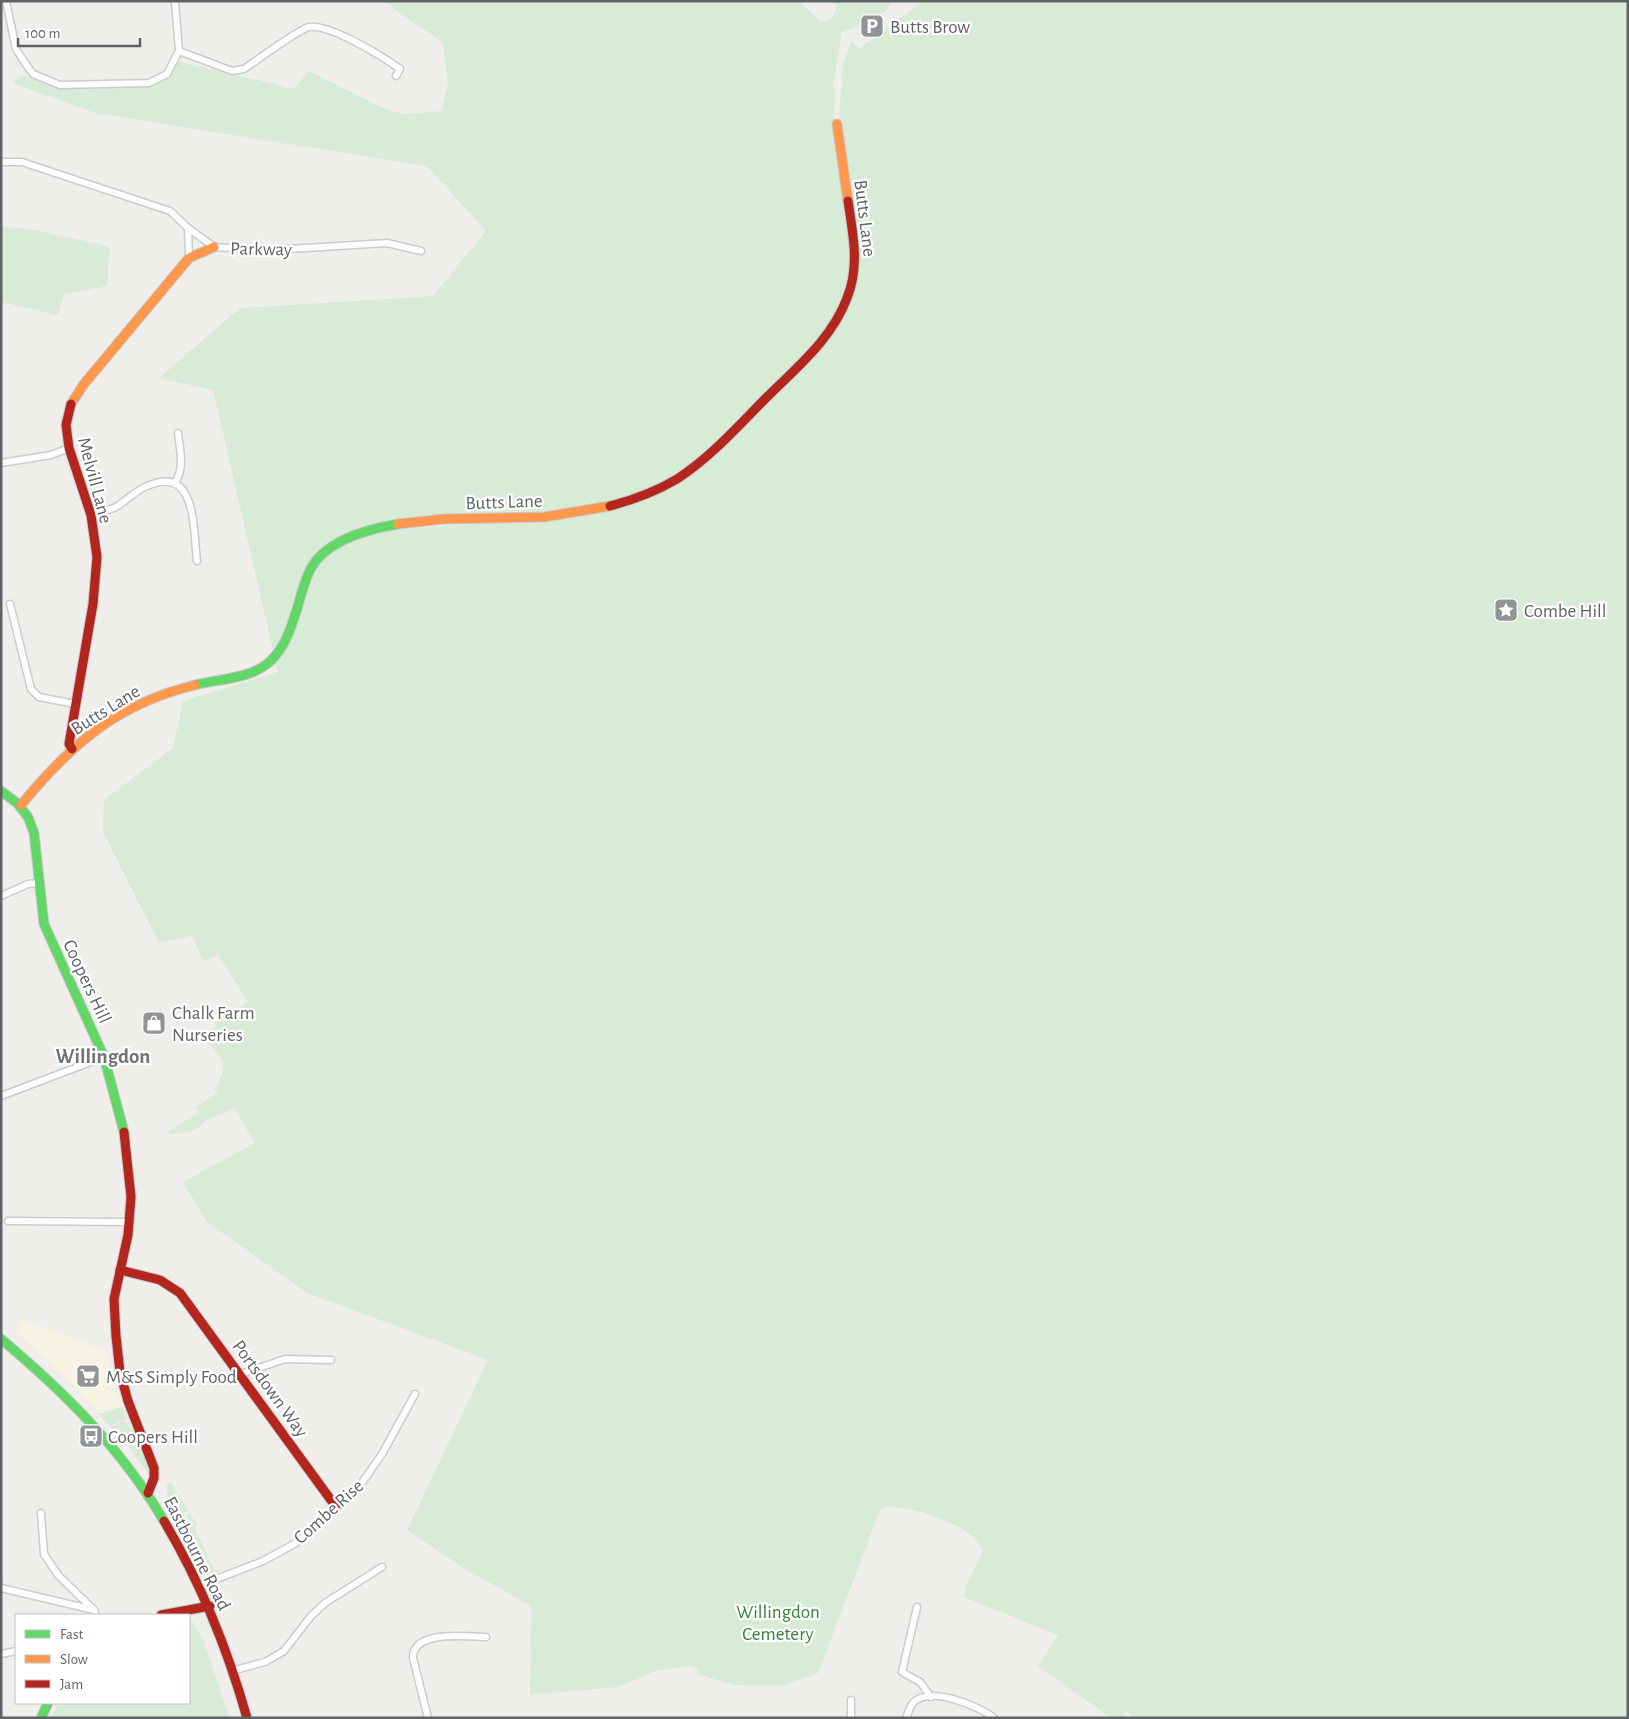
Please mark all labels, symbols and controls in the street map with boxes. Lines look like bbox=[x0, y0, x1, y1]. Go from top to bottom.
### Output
parking icon: Butts Brow bbox=[859, 13, 885, 39]
scale bar bbox=[18, 15, 140, 47]
place label: Butts Brow bbox=[890, 18, 970, 37]
text: 100 m bbox=[25, 26, 60, 41]
street label: Butts Lane bbox=[850, 179, 879, 258]
street label: Parkway bbox=[230, 239, 292, 260]
street label: Melvill Lane bbox=[74, 435, 115, 525]
street label: Butts Lane bbox=[465, 492, 543, 513]
place icon: Combe Hill bbox=[1493, 597, 1519, 623]
place label: Combe Hill bbox=[1524, 602, 1606, 621]
street label: Butts Lane bbox=[68, 682, 144, 739]
street label: Coopers Hill bbox=[59, 937, 114, 1026]
place label: Chalk Farm Nurseries bbox=[172, 1004, 255, 1045]
shop icon: Chalk Farm Nurseries bbox=[141, 1010, 167, 1036]
district label: Willingdon bbox=[56, 1046, 150, 1067]
street label: Portsdown Way bbox=[228, 1337, 311, 1441]
supermarket icon: M&S Simply Food bbox=[75, 1363, 101, 1389]
place label: M&S Simply Food bbox=[106, 1368, 237, 1387]
bus stop icon: Coopers Hill bbox=[78, 1423, 104, 1449]
place label: Coopers Hill bbox=[108, 1428, 198, 1447]
street label: Combe Rise bbox=[291, 1476, 367, 1548]
street label: Eastbourne Road bbox=[160, 1494, 234, 1614]
park label: Willingdon Cemetery bbox=[736, 1603, 820, 1644]
legend bbox=[15, 1614, 190, 1704]
text: Fast bbox=[60, 1627, 84, 1642]
text: Slow bbox=[60, 1652, 88, 1667]
text: Jam bbox=[60, 1677, 83, 1692]

